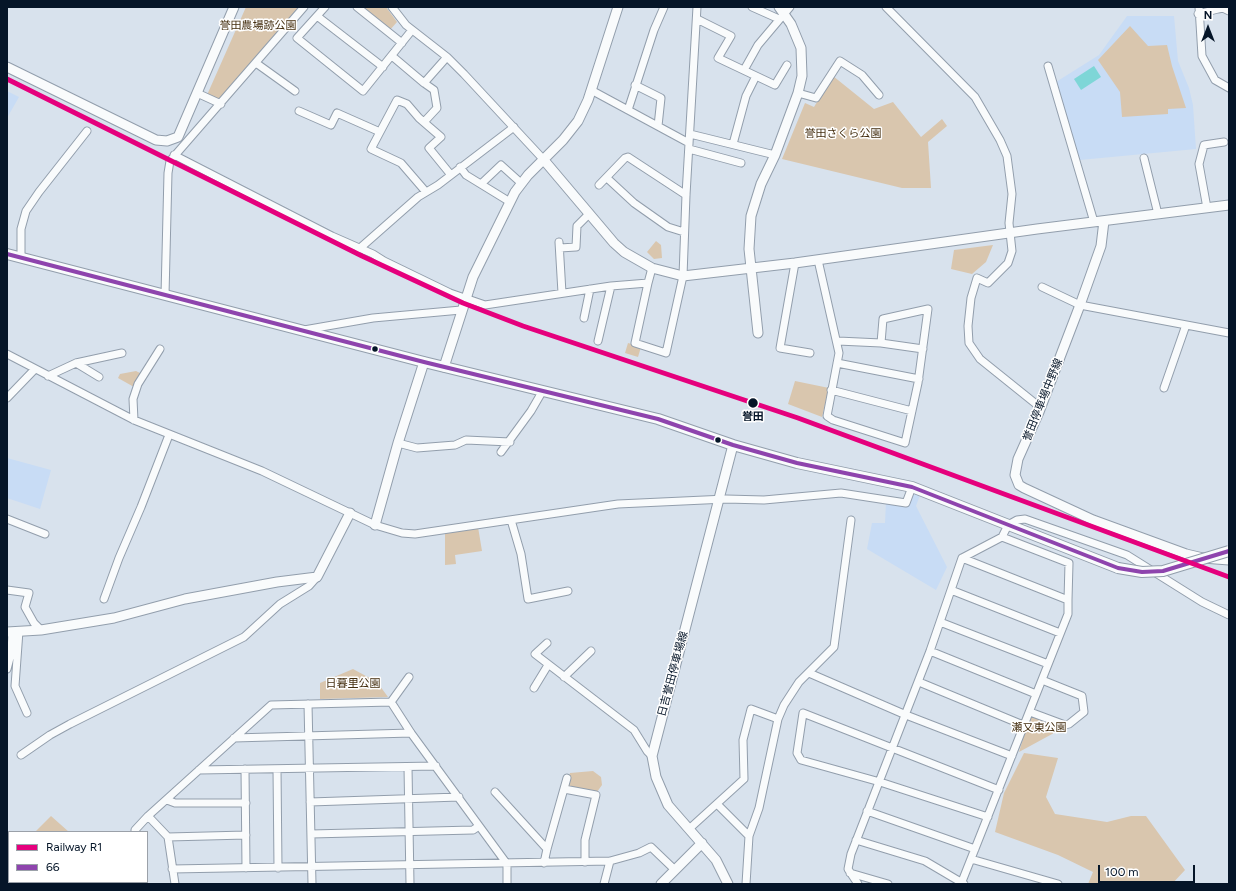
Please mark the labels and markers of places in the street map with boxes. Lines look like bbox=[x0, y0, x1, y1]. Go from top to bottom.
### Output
unlabelled marker bbox=[370, 344, 380, 354]
marker: 誉田 bbox=[746, 396, 760, 410]
place label: 誉田 bbox=[742, 410, 764, 424]
unlabelled marker bbox=[713, 435, 723, 445]

